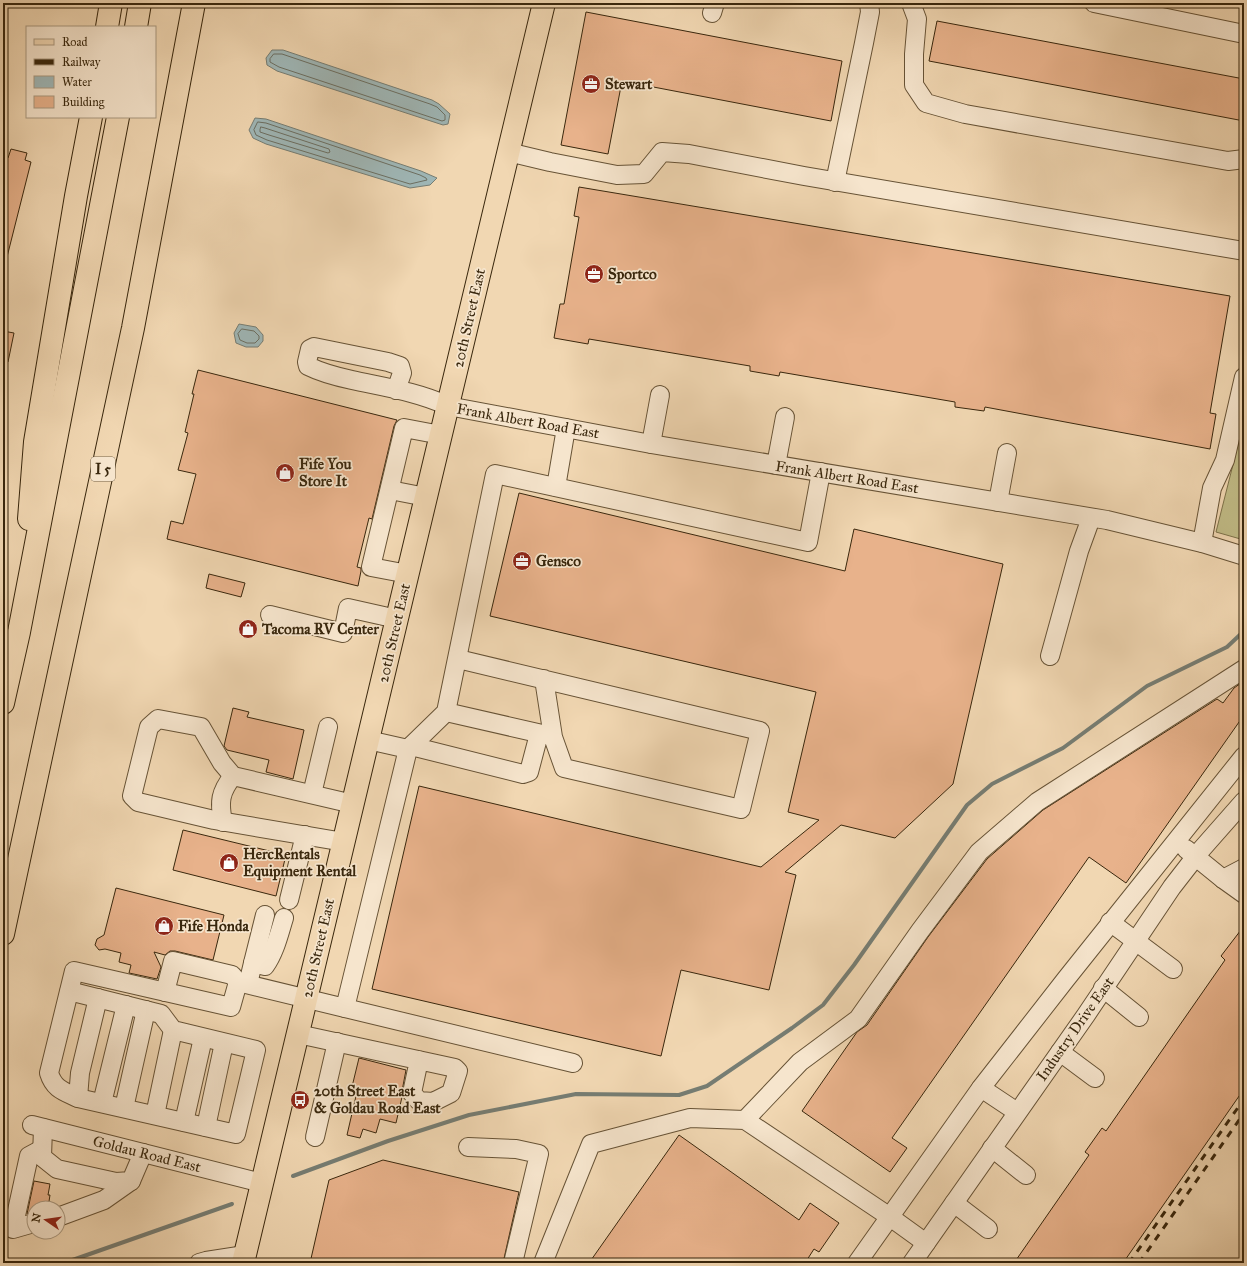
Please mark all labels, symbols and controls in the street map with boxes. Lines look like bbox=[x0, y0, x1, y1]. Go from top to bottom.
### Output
legend bbox=[26, 26, 156, 118]
text: Road bbox=[62, 35, 88, 49]
text: Railway bbox=[62, 55, 101, 69]
office icon: Stewart bbox=[580, 73, 602, 95]
text: Water bbox=[62, 75, 92, 89]
place label: Stewart bbox=[605, 75, 653, 93]
text: Building bbox=[62, 95, 105, 110]
office icon: Sportco bbox=[583, 263, 605, 285]
place label: Sportco bbox=[608, 265, 657, 284]
street label: 20th Street East bbox=[449, 266, 489, 369]
street label: Frank Albert Road East bbox=[455, 400, 601, 443]
place label: Fife You Store It bbox=[299, 455, 352, 490]
road number: I 5 bbox=[91, 457, 115, 481]
street label: Frank Albert Road East bbox=[774, 457, 921, 497]
shop icon: Fife You Store It bbox=[274, 462, 296, 484]
office icon: Gensco bbox=[511, 550, 533, 572]
place label: Gensco bbox=[536, 552, 581, 570]
street label: 20th Street East bbox=[374, 581, 414, 684]
shop icon: Tacoma RV Center bbox=[237, 618, 259, 640]
place label: Tacoma RV Center bbox=[261, 620, 379, 638]
place label: HercRentals Equipment Rental bbox=[243, 845, 357, 881]
shop icon: HercRentals Equipment Rental bbox=[218, 852, 240, 874]
street label: 20th Street East bbox=[298, 896, 338, 999]
shop icon: Fife Honda bbox=[153, 915, 175, 937]
place label: Fife Honda bbox=[178, 917, 249, 935]
street label: Industry Drive East bbox=[1032, 973, 1118, 1084]
place label: 20th Street East & Goldau Road East bbox=[314, 1082, 441, 1117]
bus stop icon: 20th Street East & Goldau Road East bbox=[289, 1089, 311, 1111]
street label: Goldau Road East bbox=[91, 1132, 204, 1176]
north arrow bbox=[26, 1200, 66, 1240]
text: N bbox=[29, 1211, 44, 1224]

